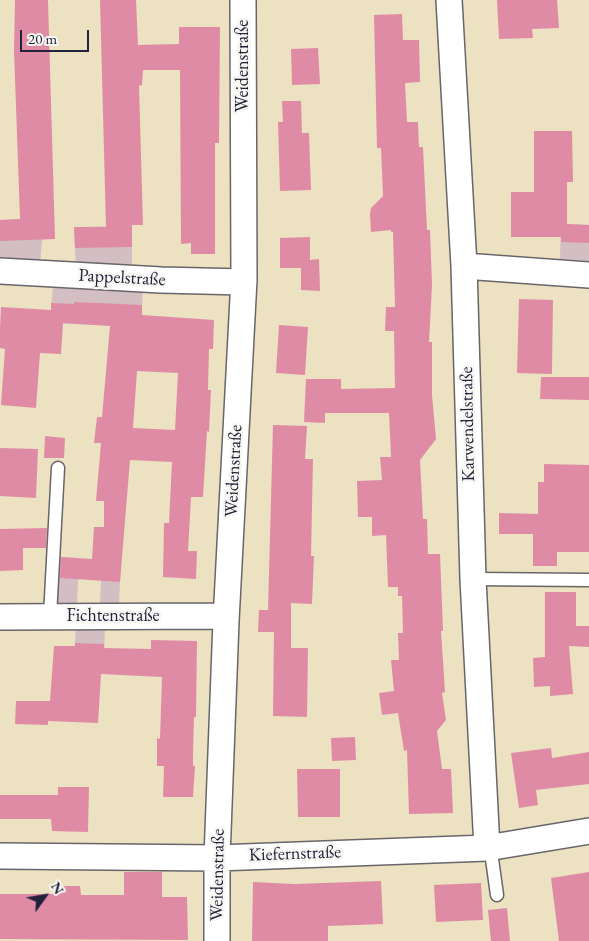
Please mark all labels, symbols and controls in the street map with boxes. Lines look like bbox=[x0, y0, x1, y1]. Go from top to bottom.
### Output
scale bar bbox=[22, 20, 91, 52]
street label: Weidenstraße bbox=[232, 20, 254, 112]
text: 20 m bbox=[28, 29, 57, 48]
street label: Pappelstraße bbox=[78, 265, 166, 291]
street label: Karwendelstraße bbox=[456, 366, 480, 482]
street label: Weidenstraße bbox=[221, 424, 247, 518]
street label: Fichtenstraße bbox=[66, 605, 160, 627]
street label: Weidenstraße bbox=[206, 829, 230, 921]
street label: Kiefernstraße bbox=[249, 842, 341, 866]
north arrow bbox=[20, 871, 70, 921]
text: N bbox=[47, 878, 68, 898]

